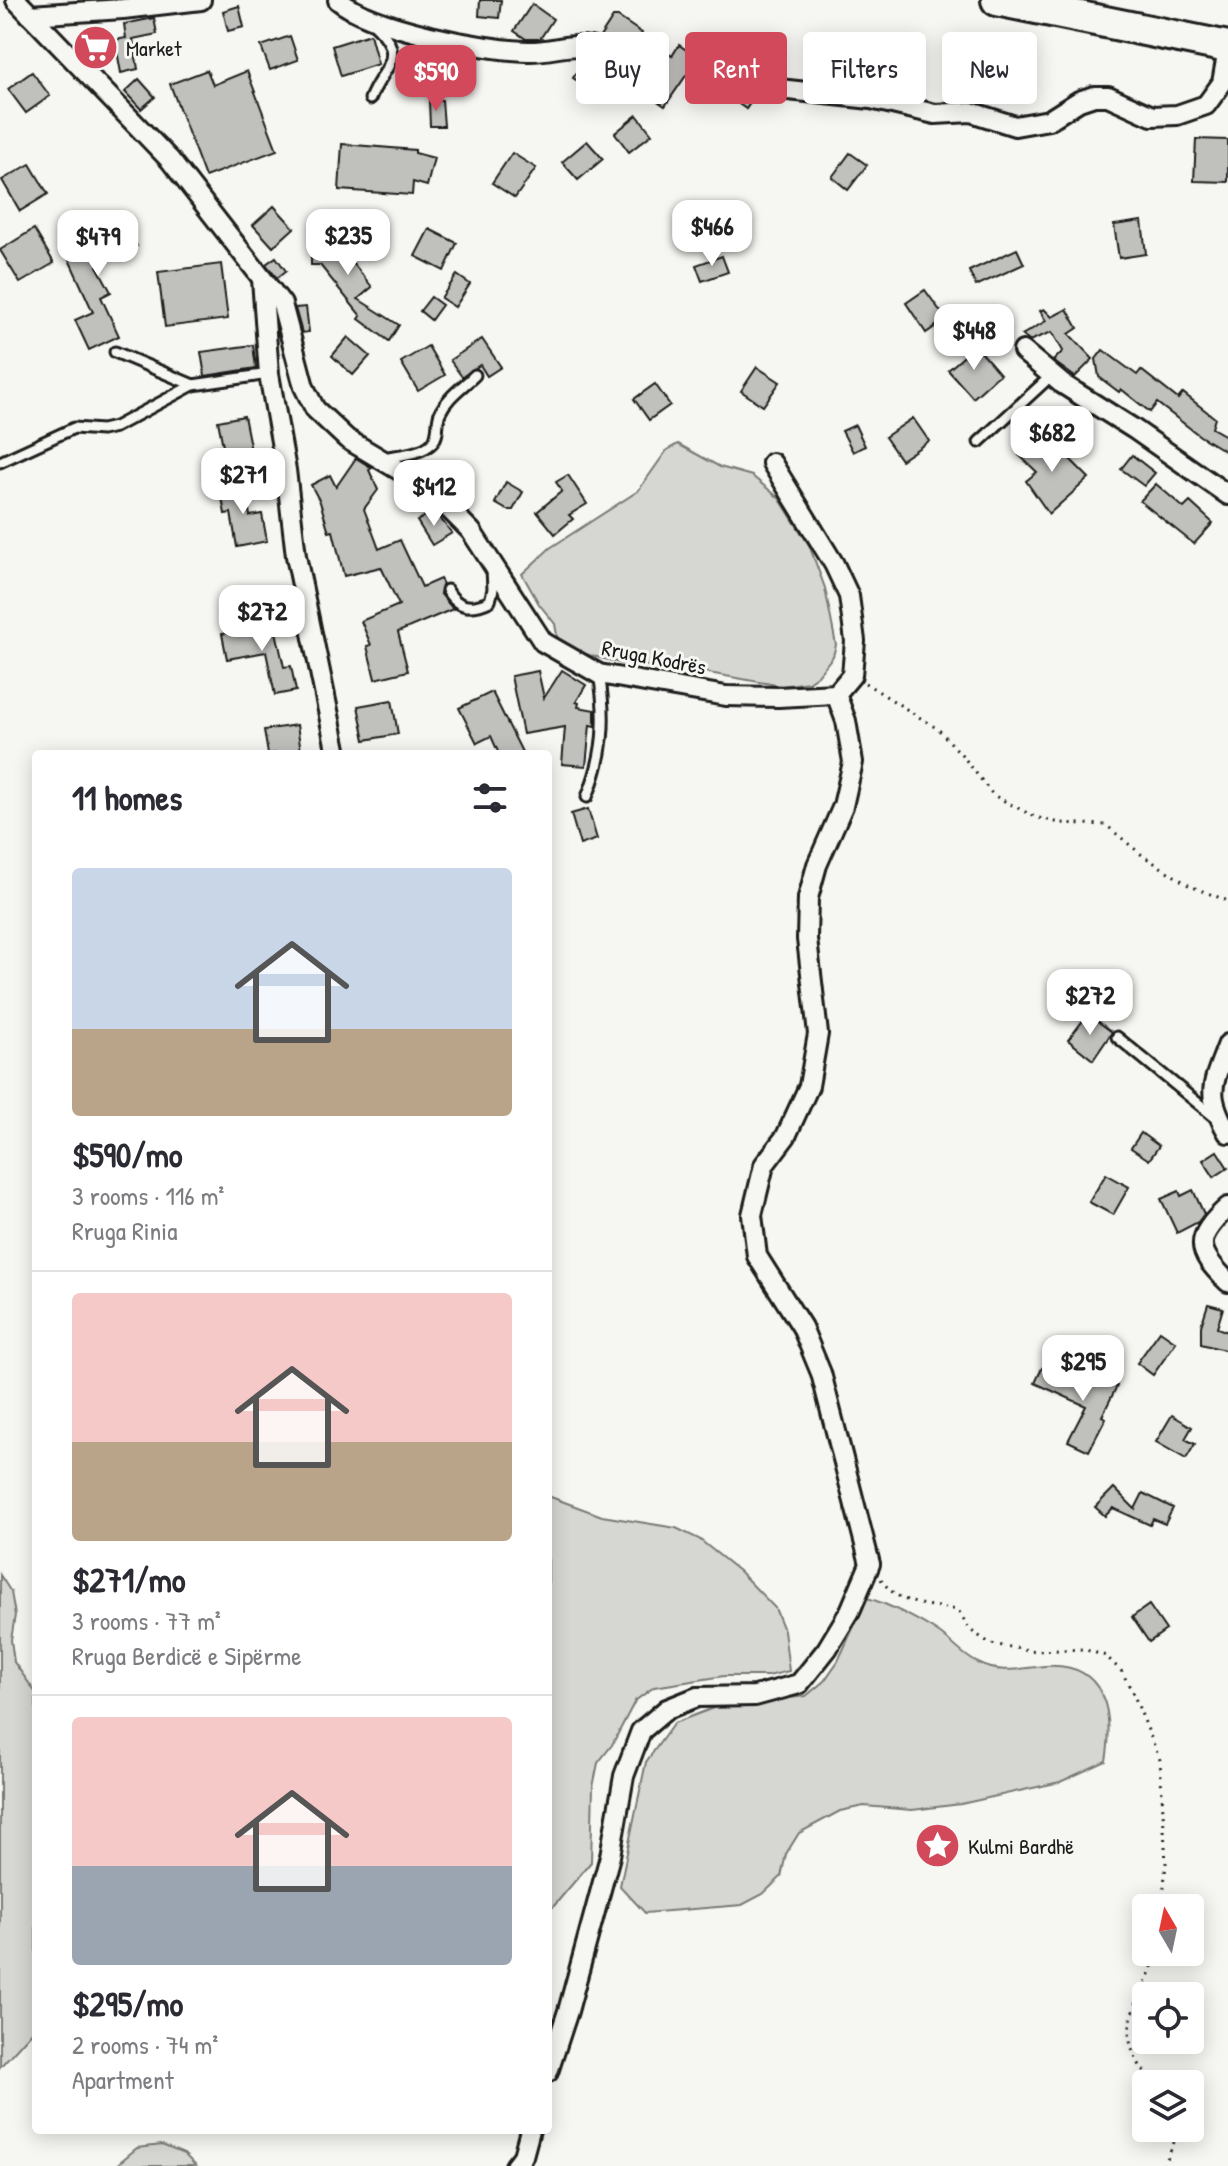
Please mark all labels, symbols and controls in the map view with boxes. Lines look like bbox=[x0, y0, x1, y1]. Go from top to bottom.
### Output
supermarket icon: Market bbox=[71, 24, 119, 72]
chip: Buy bbox=[576, 32, 669, 104]
chip: Rent bbox=[685, 32, 787, 104]
chip: Filters bbox=[803, 32, 926, 104]
chip: New bbox=[942, 32, 1037, 104]
place label: Market bbox=[126, 33, 182, 63]
pin: $590 bbox=[389, 45, 483, 113]
text: $590 bbox=[413, 53, 459, 88]
pin: $466 bbox=[665, 200, 759, 268]
text: $466 bbox=[690, 208, 734, 243]
pin: $235 bbox=[301, 209, 395, 277]
pin: $479 bbox=[51, 210, 145, 278]
text: $235 bbox=[324, 217, 372, 252]
text: $479 bbox=[75, 218, 121, 253]
pin: $448 bbox=[927, 304, 1021, 372]
text: $448 bbox=[952, 312, 996, 347]
pin: $682 bbox=[1005, 406, 1099, 474]
text: $682 bbox=[1029, 414, 1075, 449]
pin: $271 bbox=[196, 448, 290, 516]
text: $271 bbox=[219, 456, 267, 491]
pin: $412 bbox=[387, 460, 481, 528]
text: $412 bbox=[412, 468, 456, 503]
pin: $272 bbox=[215, 585, 309, 653]
text: $272 bbox=[237, 593, 287, 628]
street label: Rruga Kodrës bbox=[599, 632, 709, 682]
text: 11 homes bbox=[72, 775, 182, 821]
icon: filters bbox=[468, 776, 512, 820]
icon: home bbox=[220, 920, 364, 1064]
pin: $272 bbox=[1043, 969, 1137, 1037]
text: $272 bbox=[1065, 977, 1115, 1012]
text: $590/mo bbox=[72, 1132, 183, 1178]
text: 3 rooms · 116 m² bbox=[72, 1178, 224, 1213]
text: Rruga Rinia bbox=[72, 1213, 177, 1248]
pin: $295 bbox=[1036, 1335, 1130, 1403]
text: $295 bbox=[1060, 1343, 1106, 1378]
icon: home bbox=[220, 1345, 364, 1489]
text: $271/mo bbox=[72, 1557, 186, 1603]
text: 3 rooms · 77 m² bbox=[72, 1603, 221, 1638]
text: Rruga Berdicë e Sipërme bbox=[72, 1638, 301, 1673]
icon: home bbox=[220, 1769, 364, 1913]
place icon: Kulmi Bardhë bbox=[913, 1822, 961, 1870]
place label: Kulmi Bardhë bbox=[968, 1831, 1074, 1861]
north arrow bbox=[1132, 1894, 1204, 1966]
map controls bbox=[1132, 1894, 1204, 2142]
text: $295/mo bbox=[72, 1981, 183, 2027]
button: locate bbox=[1132, 1982, 1204, 2054]
text: 2 rooms · 74 m² bbox=[72, 2027, 218, 2062]
text: Apartment bbox=[72, 2062, 174, 2097]
button: layers bbox=[1132, 2070, 1204, 2142]

